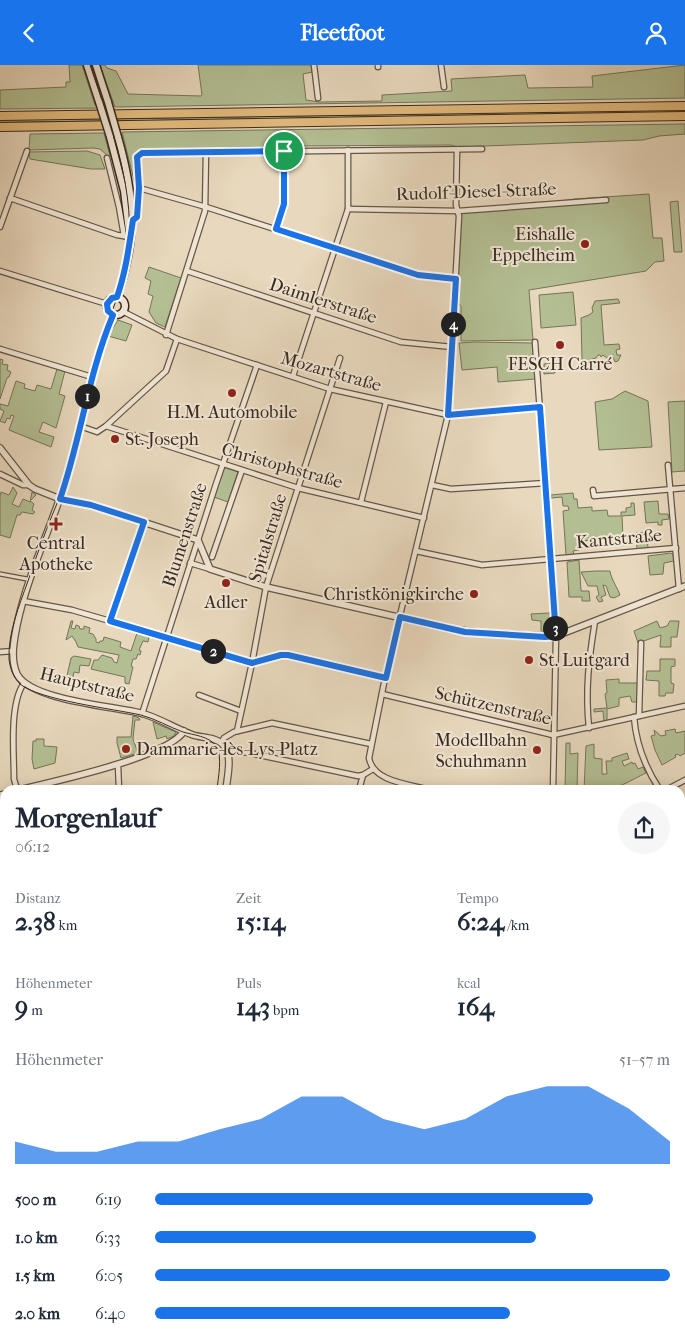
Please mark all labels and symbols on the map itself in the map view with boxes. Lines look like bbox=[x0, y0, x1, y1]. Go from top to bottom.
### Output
pin bbox=[263, 130, 305, 172]
street label: Rudolf-Diesel-Straße bbox=[395, 179, 557, 205]
place label: Eishalle Eppelheim bbox=[491, 224, 575, 266]
marker: Eishalle Eppelheim bbox=[579, 238, 591, 250]
street label: Daimlerstraße bbox=[267, 274, 379, 328]
pin: 4 bbox=[440, 311, 466, 337]
marker: FESCH Carré bbox=[554, 339, 566, 351]
street label: Mozartstraße bbox=[278, 348, 384, 396]
place label: FESCH Carré bbox=[508, 354, 612, 375]
pin: 1 bbox=[74, 383, 100, 409]
marker: H.M. Automobile bbox=[226, 387, 238, 399]
place label: H.M. Automobile bbox=[167, 402, 298, 423]
place label: St. Joseph bbox=[125, 429, 199, 450]
marker: St. Joseph bbox=[109, 433, 121, 445]
street label: Christophstraße bbox=[219, 439, 345, 493]
street label: Blumenstraße bbox=[158, 480, 212, 590]
street label: Spitalstraße bbox=[245, 491, 291, 585]
marker: Central Apotheke bbox=[50, 518, 62, 530]
street label: Kantstraße bbox=[575, 525, 663, 553]
place label: Central Apotheke bbox=[18, 533, 93, 575]
marker: Adler bbox=[220, 577, 232, 589]
place label: Christkönigkirche bbox=[323, 584, 464, 605]
marker: Christkönigkirche bbox=[468, 588, 480, 600]
place label: Adler bbox=[204, 592, 248, 613]
pin: 3 bbox=[542, 615, 568, 641]
pin: 2 bbox=[200, 639, 226, 663]
place label: St. Luitgard bbox=[539, 650, 630, 671]
marker: St. Luitgard bbox=[523, 654, 535, 666]
street label: Hauptstraße bbox=[38, 663, 137, 707]
street label: Schützenstraße bbox=[433, 682, 553, 730]
place label: Modellbahn Schuhmann bbox=[435, 730, 528, 772]
place label: Dammarie-lès-Lys-Platz bbox=[136, 739, 318, 760]
marker: Dammarie-lès-Lys-Platz bbox=[120, 743, 132, 755]
marker: Modellbahn Schuhmann bbox=[531, 744, 543, 756]

